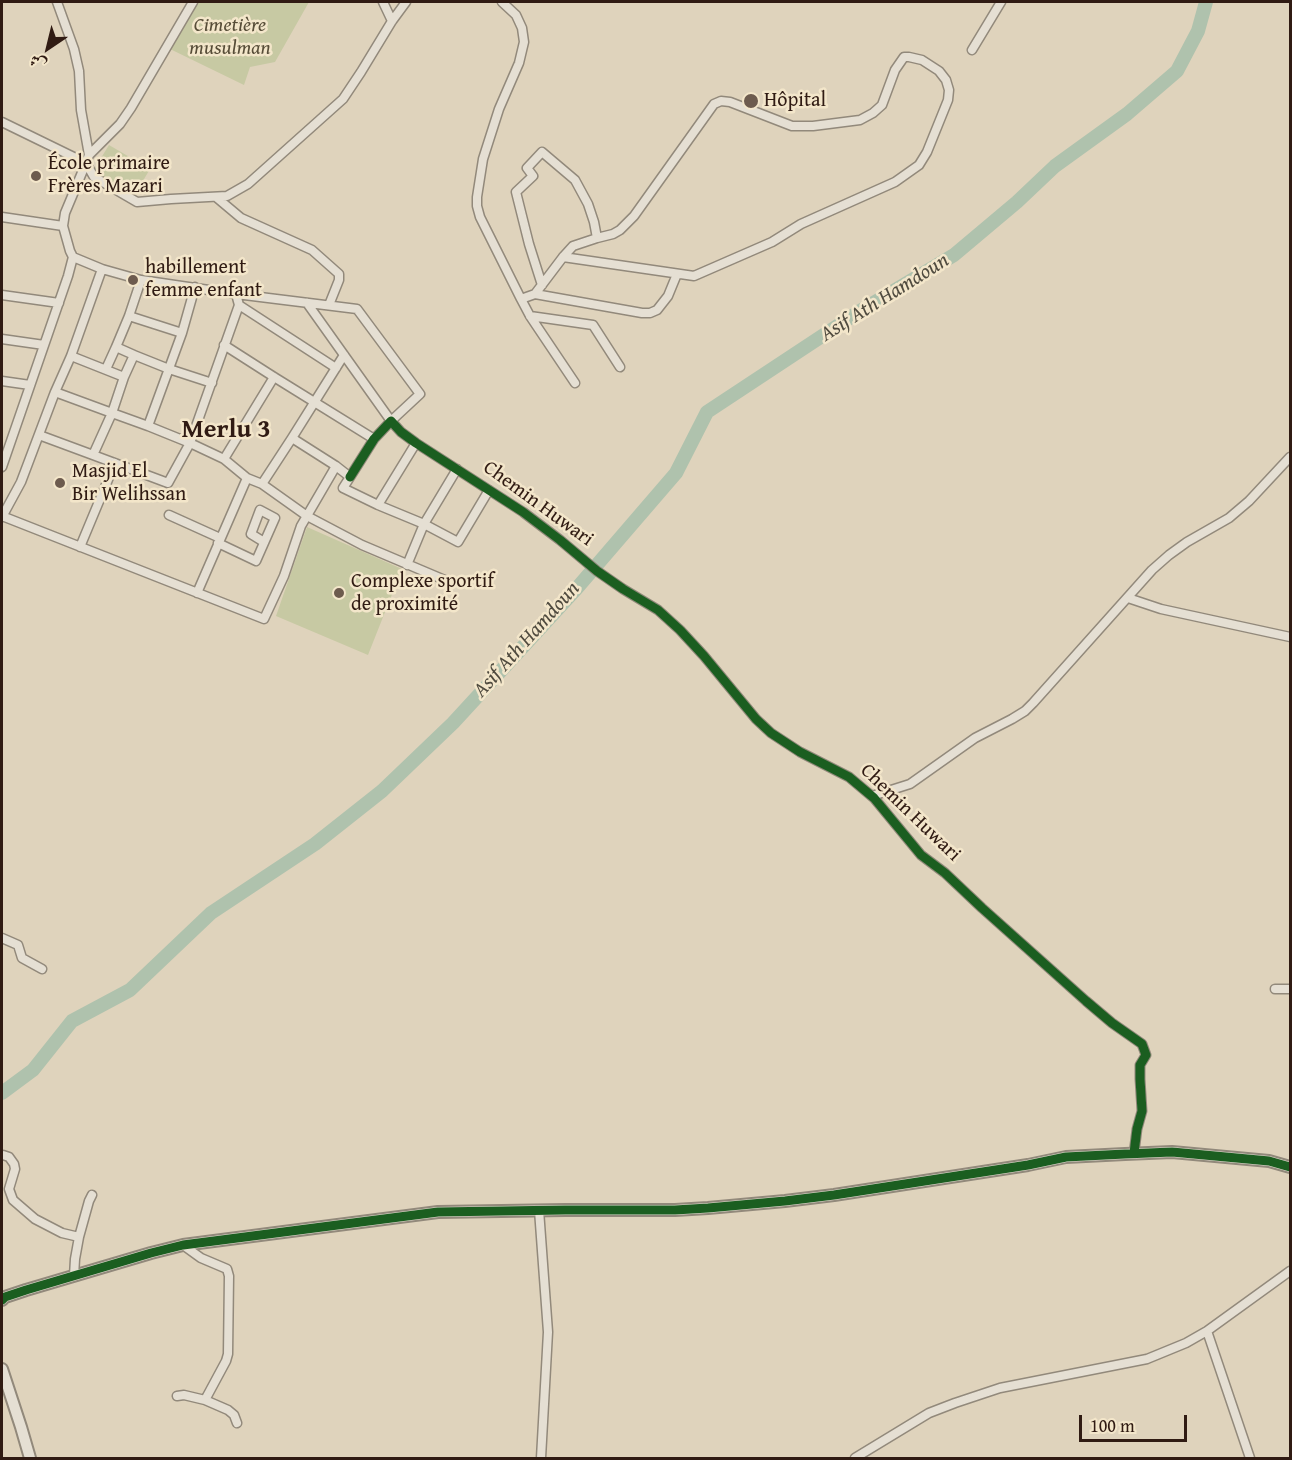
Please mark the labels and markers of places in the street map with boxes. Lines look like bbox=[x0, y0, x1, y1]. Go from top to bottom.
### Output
place label: Hôpital bbox=[764, 89, 826, 113]
marker: Hôpital bbox=[742, 92, 760, 110]
place label: École primaire Frères Mazari bbox=[48, 152, 170, 199]
marker: École primaire Frères Mazari bbox=[29, 169, 43, 183]
place label: habillement femme enfant bbox=[145, 256, 262, 303]
marker: habillement femme enfant bbox=[126, 273, 140, 287]
place label: Masjid El Bir Welihssan bbox=[72, 460, 186, 507]
marker: Masjid El Bir Welihssan bbox=[53, 476, 67, 490]
place label: Complexe sportif de proximité bbox=[351, 570, 494, 617]
marker: Complexe sportif de proximité bbox=[332, 586, 346, 600]

